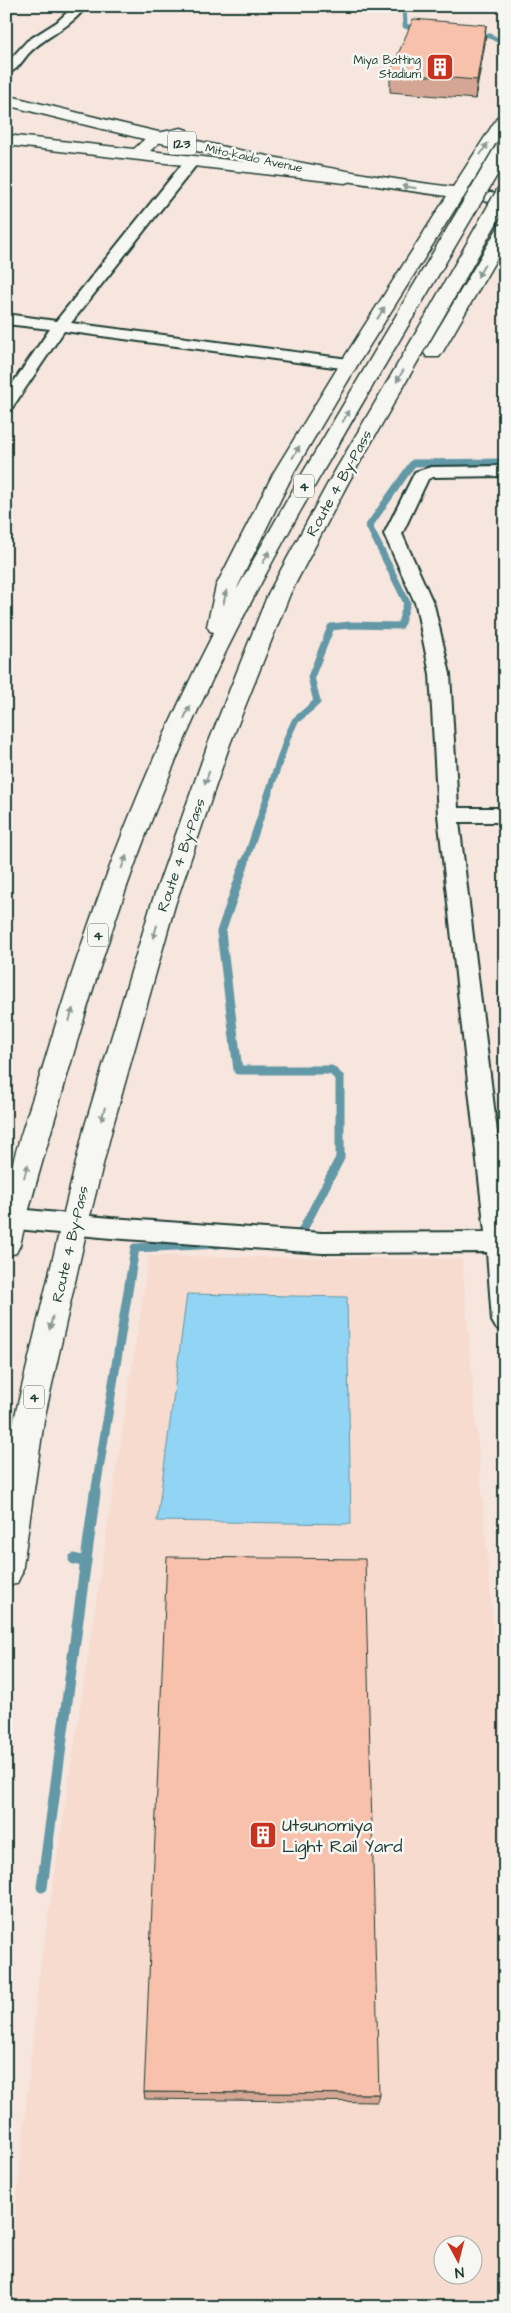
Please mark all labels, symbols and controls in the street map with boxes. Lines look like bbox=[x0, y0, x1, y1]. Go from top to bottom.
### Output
place label: Miya Batting Stadium bbox=[353, 52, 422, 83]
building icon: Miya Batting Stadium bbox=[425, 52, 455, 82]
road number: 123 bbox=[168, 132, 196, 154]
street label: Mito-kaido Avenue bbox=[204, 140, 305, 177]
one-way arrow bbox=[480, 143, 489, 156]
one-way arrow bbox=[400, 183, 416, 191]
one-way arrow bbox=[476, 265, 485, 278]
one-way arrow bbox=[376, 306, 385, 320]
one-way arrow bbox=[395, 370, 404, 383]
one-way arrow bbox=[341, 409, 350, 422]
street label: Route 4 By-Pass bbox=[302, 427, 376, 539]
one-way arrow bbox=[291, 445, 300, 458]
road number: 4 bbox=[294, 474, 314, 498]
one-way arrow bbox=[262, 550, 270, 565]
one-way arrow bbox=[221, 590, 229, 605]
one-way arrow bbox=[183, 705, 191, 719]
one-way arrow bbox=[203, 771, 211, 786]
street label: Route 4 By-Pass bbox=[152, 795, 212, 915]
one-way arrow bbox=[120, 854, 128, 869]
road number: 4 bbox=[88, 924, 108, 946]
one-way arrow bbox=[150, 924, 158, 939]
one-way arrow bbox=[67, 1008, 75, 1023]
one-way arrow bbox=[98, 1106, 106, 1121]
one-way arrow bbox=[22, 1164, 30, 1179]
street label: Route 4 By-Pass bbox=[47, 1183, 95, 1305]
one-way arrow bbox=[47, 1315, 55, 1330]
road number: 4 bbox=[24, 1385, 44, 1408]
place label: Utsunomiya Light Rail Yard bbox=[282, 1813, 403, 1860]
building icon: Utsunomiya Light Rail Yard bbox=[248, 1820, 278, 1850]
north arrow bbox=[434, 2236, 484, 2286]
text: N bbox=[454, 2261, 465, 2282]

